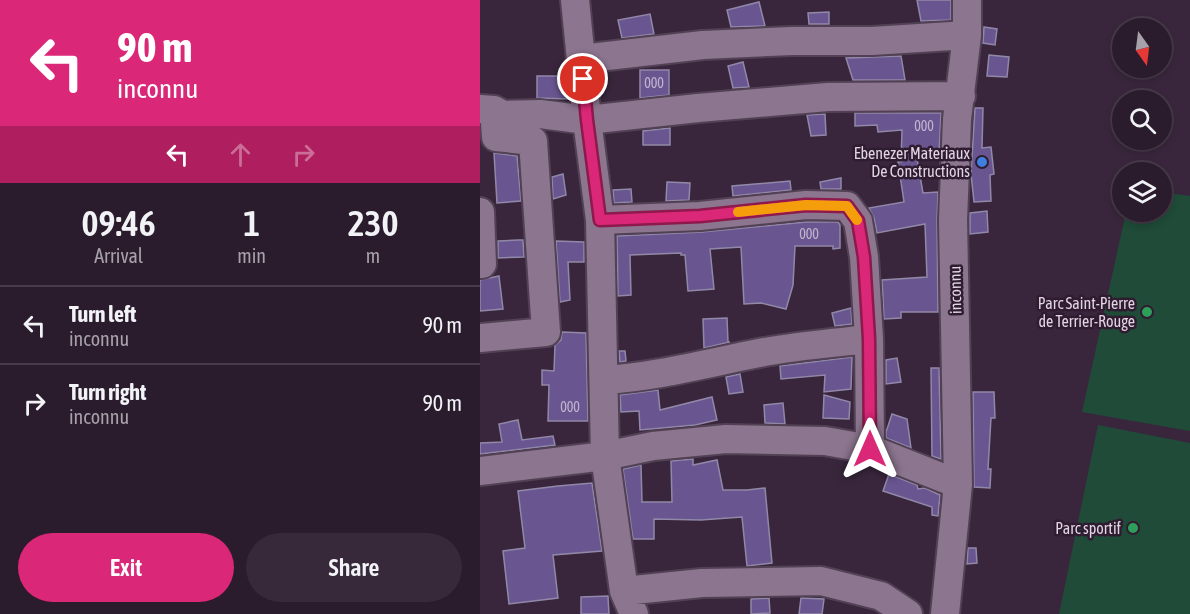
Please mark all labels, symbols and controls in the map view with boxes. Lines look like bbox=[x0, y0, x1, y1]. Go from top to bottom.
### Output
north arrow bbox=[1112, 18, 1172, 78]
map controls bbox=[1112, 18, 1172, 222]
text: 90 m bbox=[117, 23, 192, 71]
icon: left bbox=[18, 24, 96, 102]
pin bbox=[557, 53, 608, 104]
icon: arrive bbox=[566, 62, 599, 95]
text: inconnu bbox=[117, 73, 198, 104]
house number: 000 bbox=[644, 75, 664, 91]
button: search bbox=[1112, 90, 1172, 150]
house number: 000 bbox=[914, 118, 934, 134]
icon: left bbox=[161, 138, 194, 171]
icon: ahead bbox=[224, 138, 257, 171]
icon: right bbox=[287, 138, 320, 171]
place label: Ebenezer Materiaux De Constructions bbox=[854, 144, 971, 180]
marker: Ebenezer Materiaux De Constructions bbox=[975, 155, 989, 169]
button: layers bbox=[1112, 162, 1172, 222]
text: 09:46 bbox=[82, 202, 156, 244]
text: 1 bbox=[243, 202, 260, 244]
text: 230 bbox=[348, 202, 398, 244]
house number: 000 bbox=[799, 226, 819, 242]
text: Arrival bbox=[94, 244, 143, 267]
text: min bbox=[237, 244, 266, 267]
text: m bbox=[366, 244, 380, 267]
street label: inconnu bbox=[946, 266, 964, 314]
place label: Parc Saint-Pierre de Terrier-Rouge bbox=[1038, 294, 1135, 331]
text: Turn left bbox=[69, 301, 136, 327]
marker: Parc Saint-Pierre de Terrier-Rouge bbox=[1140, 305, 1154, 319]
icon: left bbox=[18, 309, 51, 342]
text: 90 m bbox=[422, 312, 462, 338]
text: inconnu bbox=[69, 327, 129, 350]
text: Turn right bbox=[69, 379, 146, 405]
icon: right bbox=[18, 387, 51, 420]
text: 90 m bbox=[422, 390, 462, 416]
house number: 000 bbox=[560, 399, 580, 415]
text: inconnu bbox=[69, 405, 129, 428]
position arrow bbox=[838, 417, 902, 481]
place label: Parc sportif bbox=[1055, 519, 1122, 538]
marker: Parc sportif bbox=[1126, 521, 1140, 535]
button: Exit bbox=[18, 533, 234, 602]
button: Share bbox=[246, 533, 462, 602]

